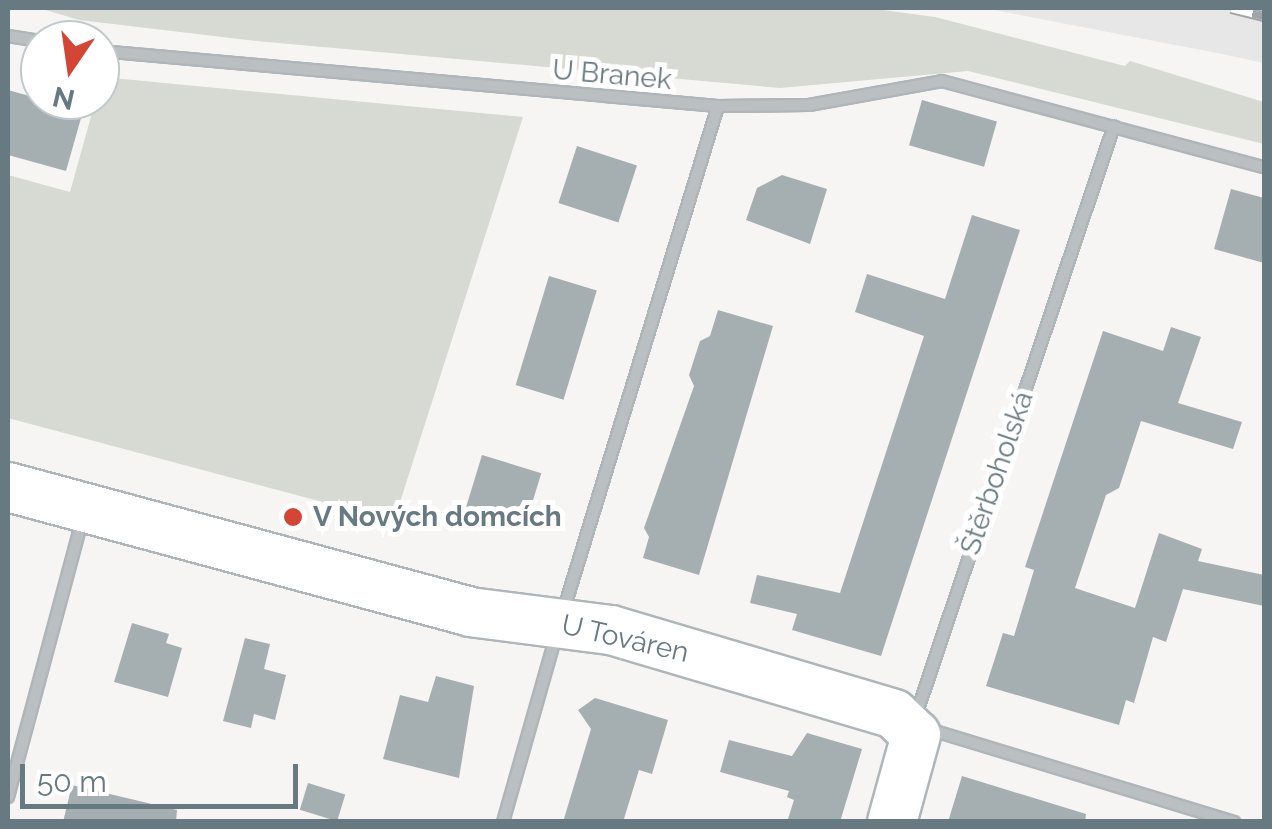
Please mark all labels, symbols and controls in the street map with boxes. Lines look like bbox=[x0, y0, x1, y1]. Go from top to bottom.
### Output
north arrow bbox=[20, 20, 120, 120]
street label: U Branek bbox=[551, 53, 673, 97]
text: N bbox=[49, 79, 78, 116]
street label: Štěrboholská bbox=[953, 387, 1041, 559]
place label: V Nových domcích bbox=[313, 500, 563, 534]
marker: V Nových domcích bbox=[282, 506, 304, 528]
street label: U Továren bbox=[558, 608, 692, 670]
scale bar bbox=[25, 744, 302, 806]
text: 50 m bbox=[37, 764, 107, 799]

